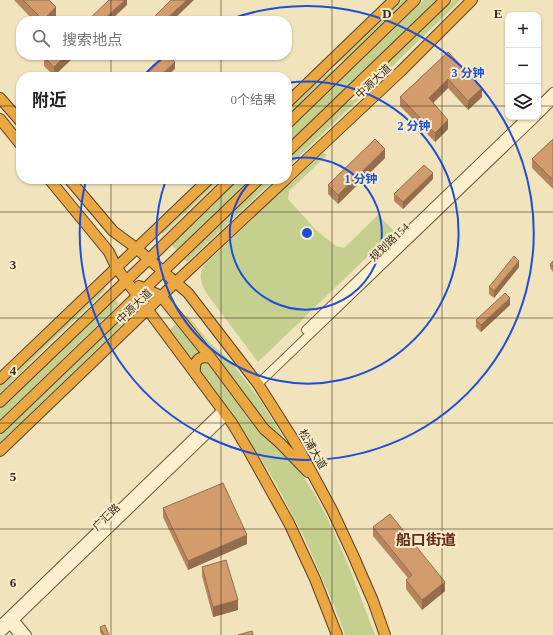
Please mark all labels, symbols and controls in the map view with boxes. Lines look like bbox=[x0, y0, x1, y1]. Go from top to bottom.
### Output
text: D bbox=[382, 6, 392, 21]
text: E bbox=[494, 6, 502, 21]
map controls bbox=[505, 12, 541, 120]
button: + bbox=[505, 12, 541, 48]
search box bbox=[16, 16, 292, 60]
icon: search bbox=[30, 27, 52, 49]
text: 搜索地点 bbox=[62, 32, 122, 48]
button: − bbox=[505, 48, 541, 84]
street label: 中源大道 bbox=[353, 62, 393, 100]
text: 3 分钟 bbox=[451, 66, 485, 80]
button: layers bbox=[505, 84, 541, 120]
text: 附近 bbox=[32, 91, 66, 110]
text: 0个结果 bbox=[230, 92, 276, 107]
text: 2 分钟 bbox=[397, 119, 431, 133]
text: 1 分钟 bbox=[344, 172, 378, 186]
street label: 规划路154 bbox=[367, 220, 411, 264]
centre of rings bbox=[300, 226, 314, 240]
text: 3 bbox=[10, 257, 17, 272]
street label: 中源大道 bbox=[114, 286, 154, 326]
text: 4 bbox=[10, 363, 17, 378]
street label: 松浦大道 bbox=[297, 427, 329, 471]
text: 5 bbox=[10, 469, 17, 484]
street label: 广汇路 bbox=[90, 501, 122, 533]
district label: 船口街道 bbox=[396, 532, 456, 548]
text: 6 bbox=[10, 575, 17, 590]

